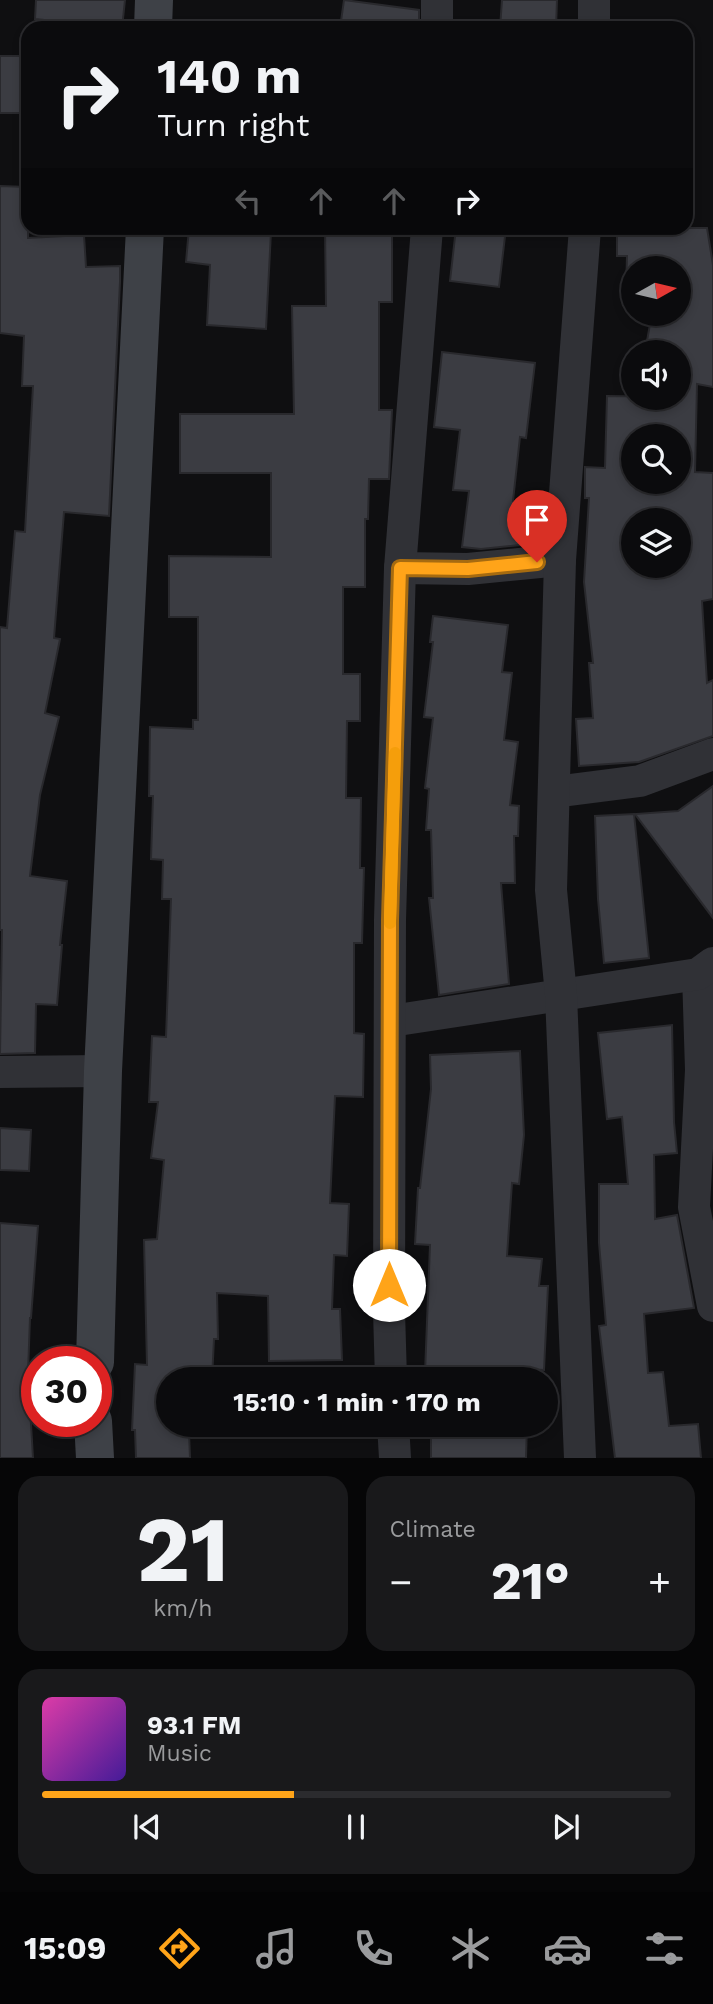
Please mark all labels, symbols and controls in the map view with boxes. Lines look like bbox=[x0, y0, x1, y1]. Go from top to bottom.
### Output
text: 140 m bbox=[157, 47, 301, 105]
icon: right bbox=[42, 49, 133, 140]
text: Turn right bbox=[157, 106, 309, 144]
icon: left bbox=[229, 182, 267, 220]
icon: ahead bbox=[302, 182, 340, 220]
icon: ahead bbox=[375, 182, 413, 220]
icon: right bbox=[448, 182, 486, 220]
north arrow bbox=[621, 256, 691, 326]
map controls bbox=[621, 256, 691, 578]
button: sound bbox=[621, 340, 691, 410]
button: search bbox=[621, 424, 691, 494]
pin bbox=[507, 490, 567, 562]
icon: arrive bbox=[518, 501, 556, 539]
button: layers bbox=[621, 508, 691, 578]
position arrow bbox=[352, 1248, 426, 1322]
speed limit sign: 30 bbox=[21, 1346, 112, 1437]
text: 15:10 · 1 min · 170 m bbox=[233, 1387, 481, 1417]
text: 21 bbox=[136, 1496, 229, 1603]
text: Climate bbox=[390, 1516, 476, 1543]
text: 21° bbox=[491, 1551, 570, 1612]
text: − bbox=[390, 1560, 412, 1604]
text: + bbox=[648, 1560, 671, 1604]
text: km/h bbox=[153, 1595, 212, 1622]
text: 93.1 FM bbox=[147, 1710, 241, 1740]
text: Music bbox=[147, 1740, 212, 1767]
icon: previous bbox=[128, 1808, 166, 1846]
icon: pause bbox=[337, 1808, 375, 1846]
icon: next bbox=[547, 1808, 585, 1846]
icon: directions bbox=[155, 1924, 204, 1973]
icon: music bbox=[252, 1924, 301, 1973]
icon: phone bbox=[349, 1924, 398, 1973]
icon: climate bbox=[446, 1924, 495, 1973]
icon: car bbox=[543, 1924, 592, 1973]
icon: filters bbox=[640, 1924, 689, 1973]
text: 15:09 bbox=[24, 1929, 106, 1967]

